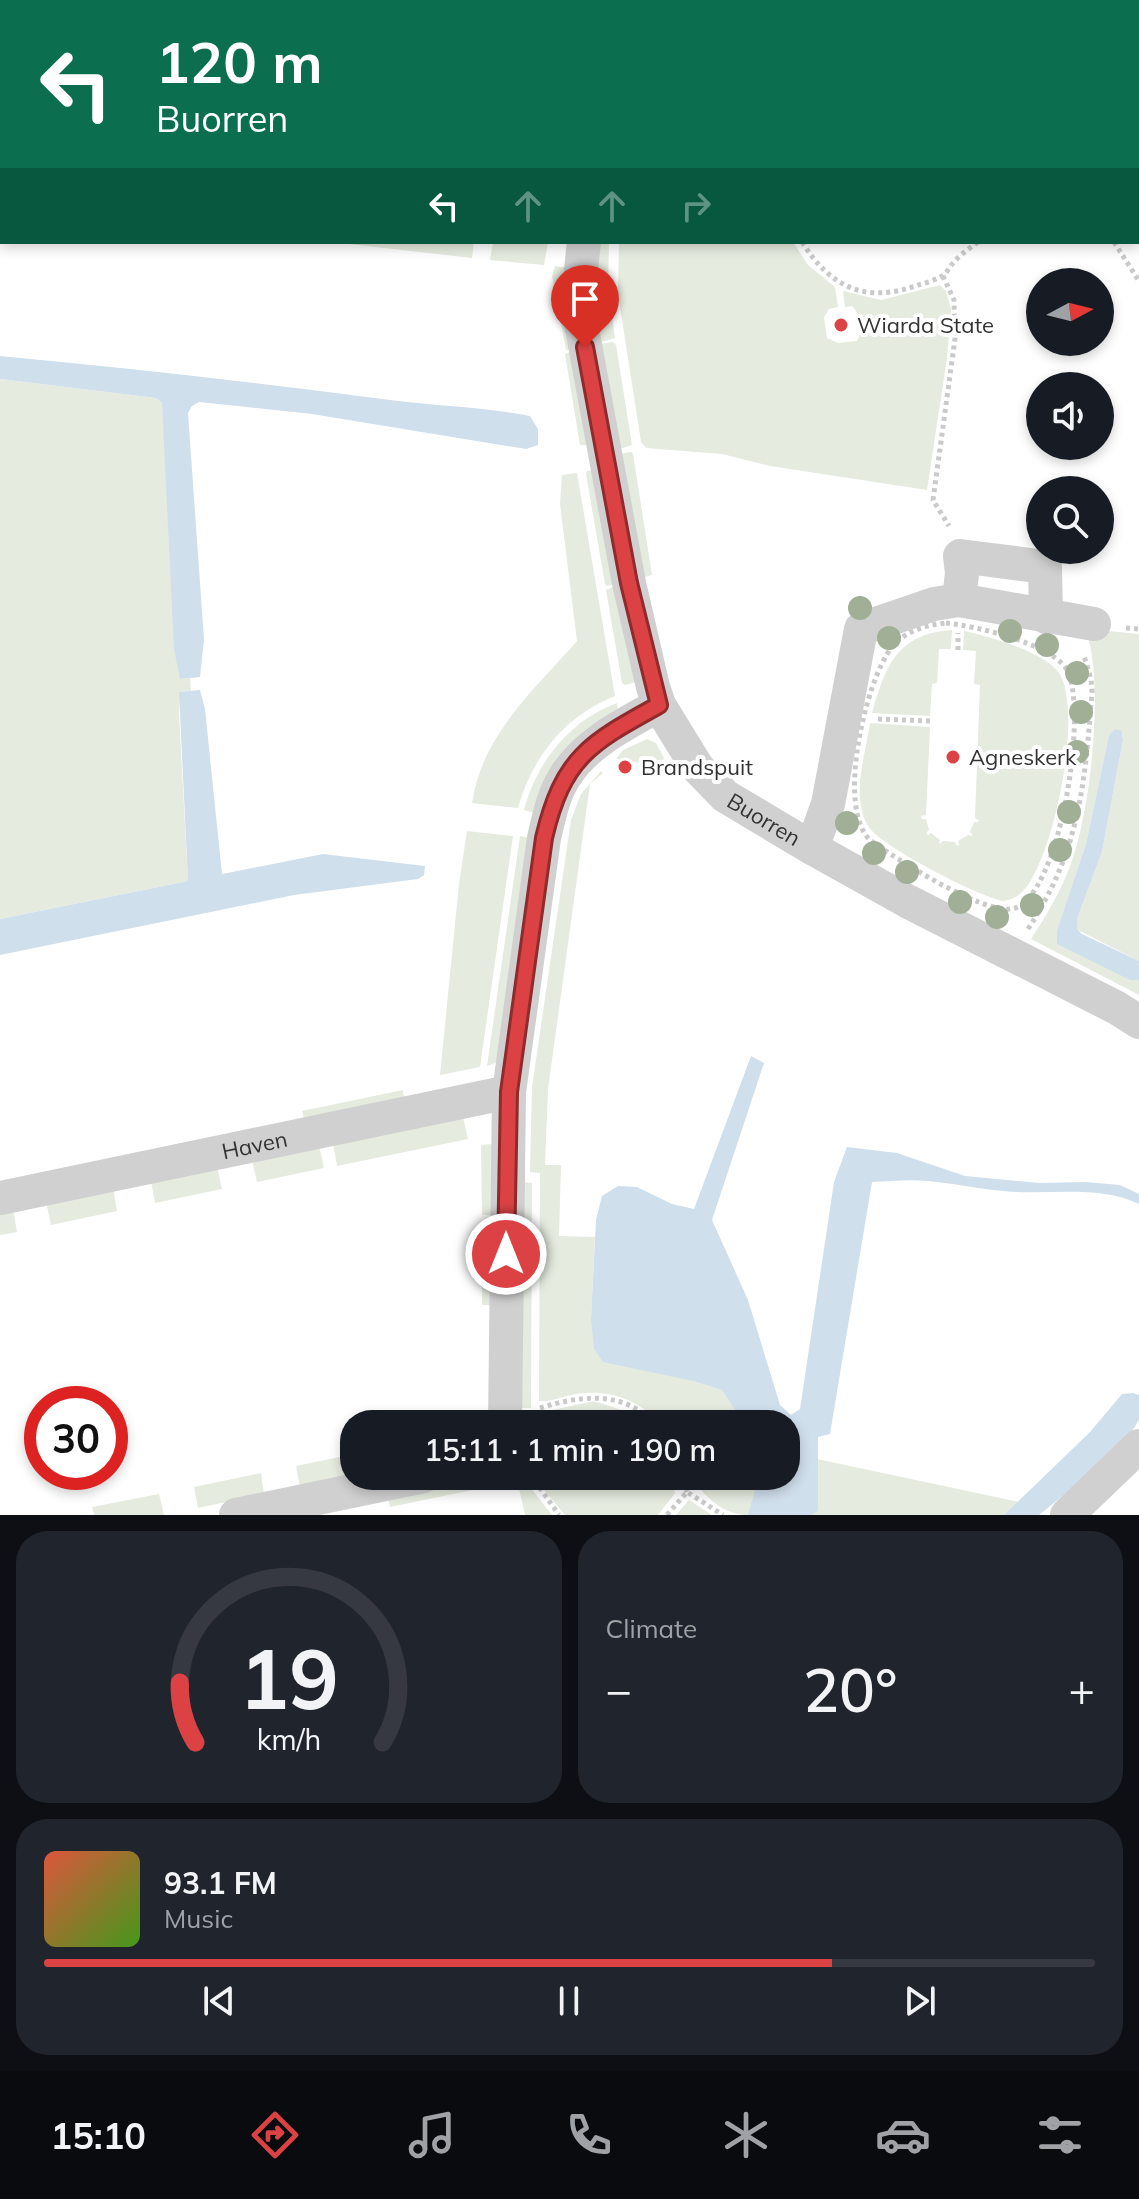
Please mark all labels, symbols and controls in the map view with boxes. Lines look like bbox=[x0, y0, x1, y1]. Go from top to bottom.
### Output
text: 120 m bbox=[156, 27, 323, 97]
icon: left bbox=[24, 32, 128, 136]
text: Buorren bbox=[156, 96, 288, 141]
icon: left bbox=[422, 184, 466, 228]
icon: ahead bbox=[506, 184, 550, 228]
icon: ahead bbox=[590, 184, 634, 228]
icon: right bbox=[674, 184, 718, 228]
pin bbox=[551, 265, 619, 347]
north arrow bbox=[1026, 268, 1114, 356]
map controls bbox=[1026, 268, 1114, 564]
icon: arrive bbox=[563, 277, 607, 321]
place label: Wiarda State bbox=[857, 311, 994, 339]
marker: Wiarda State bbox=[832, 316, 850, 334]
button: sound bbox=[1026, 372, 1114, 460]
button: search bbox=[1026, 476, 1114, 564]
place label: Agneskerk bbox=[969, 743, 1077, 771]
marker: Agneskerk bbox=[944, 748, 962, 766]
place label: Brandspuit bbox=[641, 753, 753, 781]
marker: Brandspuit bbox=[616, 758, 634, 776]
street label: Buorren bbox=[722, 787, 806, 852]
street label: Haven bbox=[219, 1125, 290, 1165]
position arrow bbox=[464, 1212, 548, 1296]
speed limit sign: 30 bbox=[24, 1386, 128, 1490]
text: 15:11 · 1 min · 190 m bbox=[424, 1431, 716, 1469]
text: Climate bbox=[606, 1612, 697, 1645]
text: 19 bbox=[239, 1625, 339, 1730]
text: 20° bbox=[803, 1652, 898, 1727]
text: − bbox=[606, 1662, 632, 1717]
text: + bbox=[1069, 1662, 1095, 1717]
text: km/h bbox=[256, 1721, 321, 1757]
text: 93.1 FM bbox=[164, 1864, 277, 1902]
text: Music bbox=[164, 1902, 233, 1935]
icon: previous bbox=[197, 1979, 241, 2023]
icon: pause bbox=[547, 1979, 591, 2023]
icon: next bbox=[898, 1979, 942, 2023]
icon: directions bbox=[247, 2107, 303, 2163]
icon: music bbox=[404, 2107, 460, 2163]
icon: phone bbox=[561, 2107, 617, 2163]
icon: climate bbox=[718, 2107, 774, 2163]
icon: car bbox=[875, 2107, 931, 2163]
icon: filters bbox=[1032, 2107, 1088, 2163]
text: 15:10 bbox=[51, 2113, 146, 2158]

